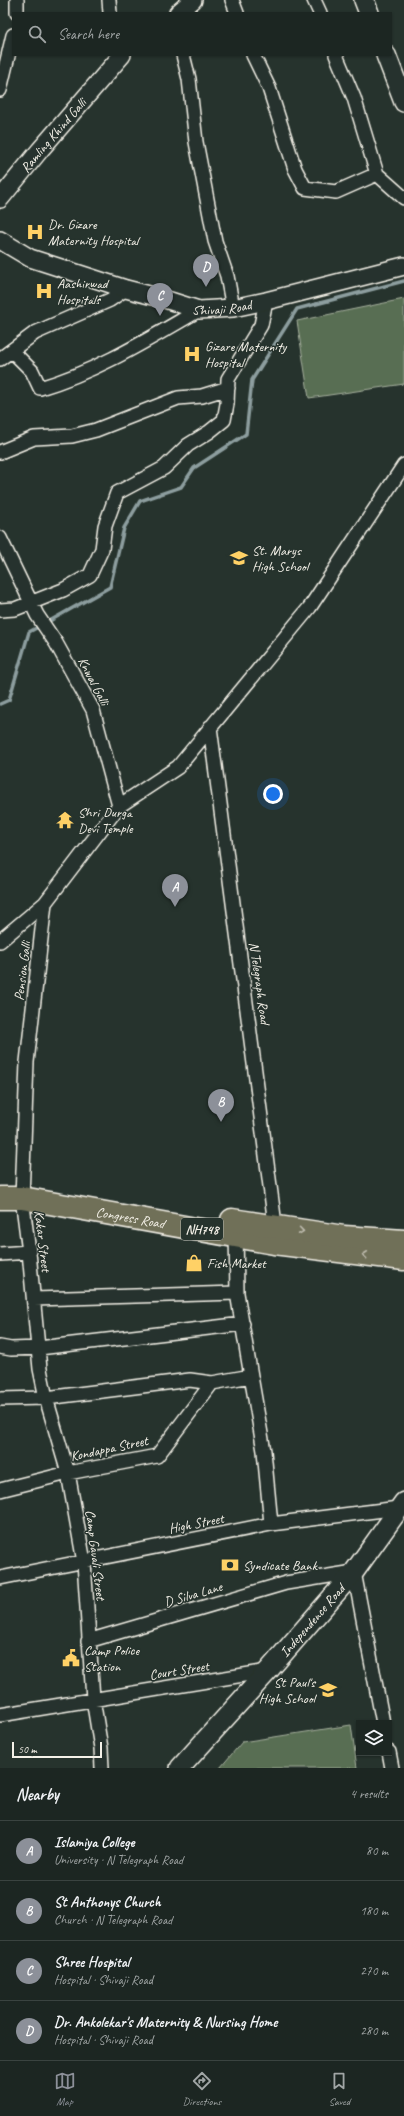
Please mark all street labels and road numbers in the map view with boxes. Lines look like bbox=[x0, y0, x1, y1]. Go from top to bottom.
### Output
street label: Ramling Khind Galli bbox=[17, 93, 92, 176]
street label: Shivaji Road bbox=[190, 296, 255, 320]
street label: Knwal Galli bbox=[74, 654, 114, 710]
street label: Pension Galli bbox=[10, 938, 35, 1002]
street label: N Telegraph Road bbox=[245, 941, 274, 1028]
street label: Congress Road bbox=[95, 1203, 168, 1233]
street label: Kakar Street bbox=[30, 1209, 55, 1274]
road number: NH748 bbox=[181, 1218, 223, 1240]
street label: Kondappa Street bbox=[69, 1432, 151, 1465]
street label: Camp Gavali Street bbox=[82, 1509, 110, 1603]
street label: High Street bbox=[167, 1510, 226, 1537]
street label: D Silva Lane bbox=[162, 1578, 225, 1611]
street label: Independence Road bbox=[276, 1579, 350, 1661]
street label: Court Street bbox=[148, 1657, 211, 1684]

